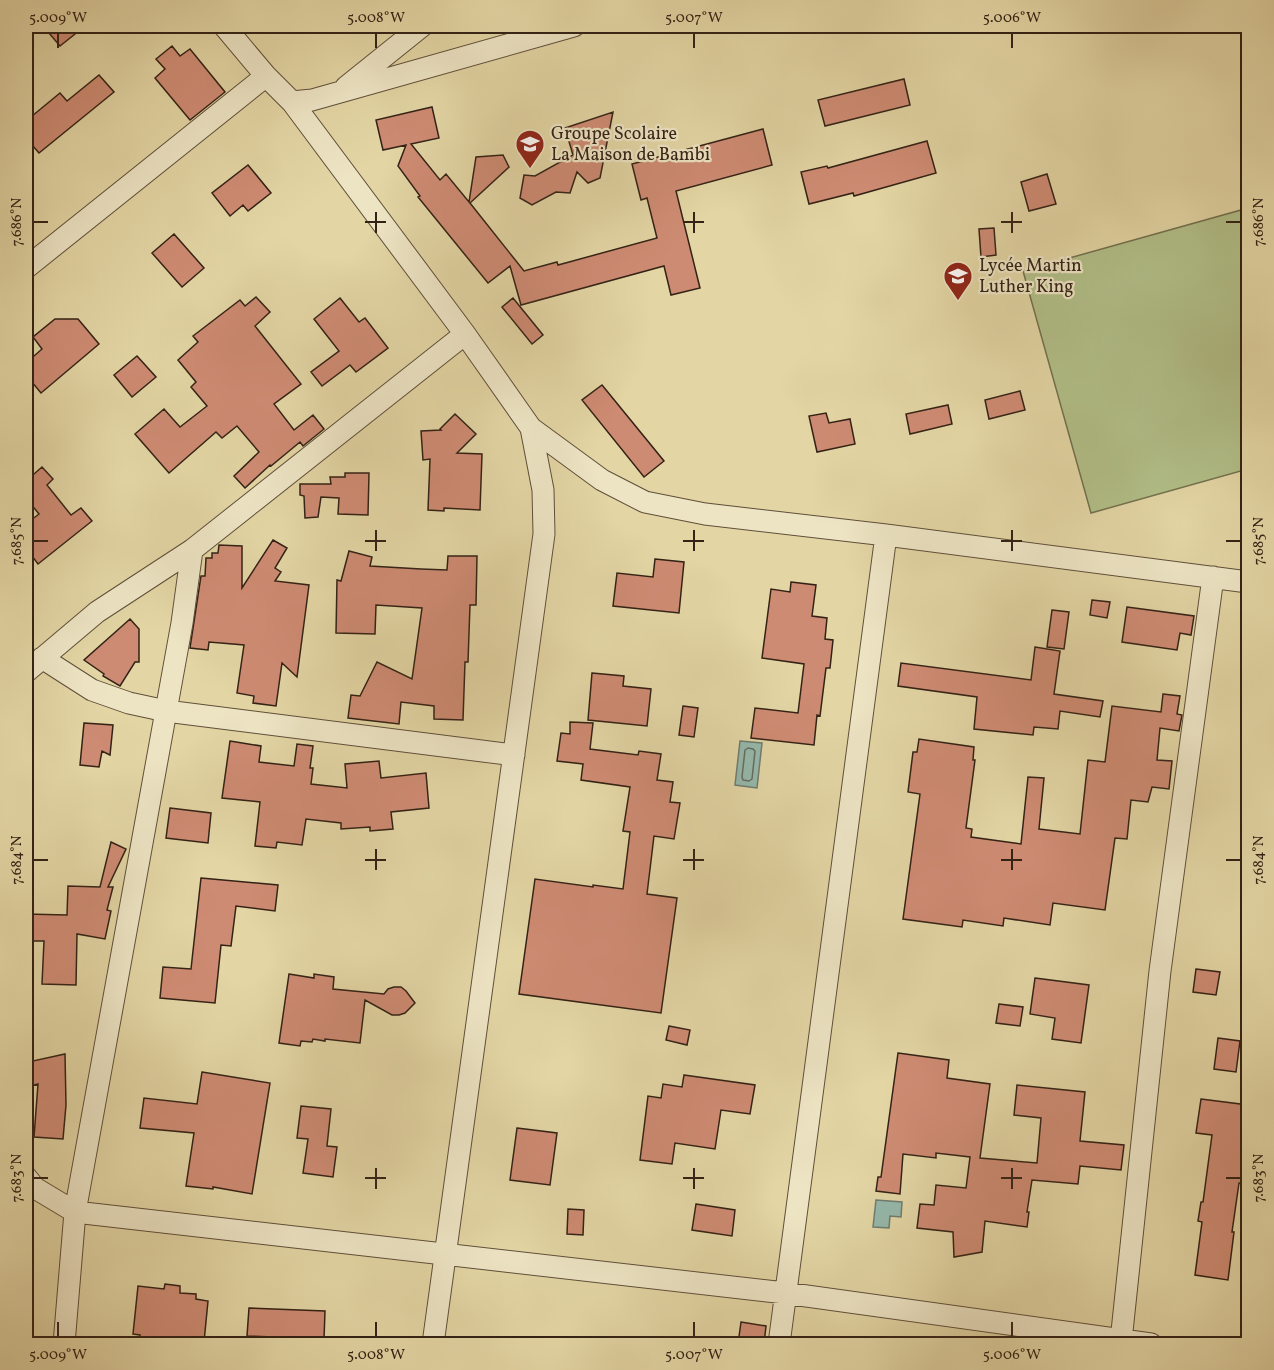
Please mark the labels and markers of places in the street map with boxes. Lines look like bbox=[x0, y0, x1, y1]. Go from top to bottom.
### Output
place label: Groupe Scolaire La Maison de Bambi bbox=[551, 122, 710, 168]
school or university icon: Groupe Scolaire La Maison de Bambi bbox=[514, 128, 546, 170]
place label: Lycée Martin Luther King bbox=[979, 254, 1082, 300]
school or university icon: Lycée Martin Luther King bbox=[942, 260, 974, 302]

